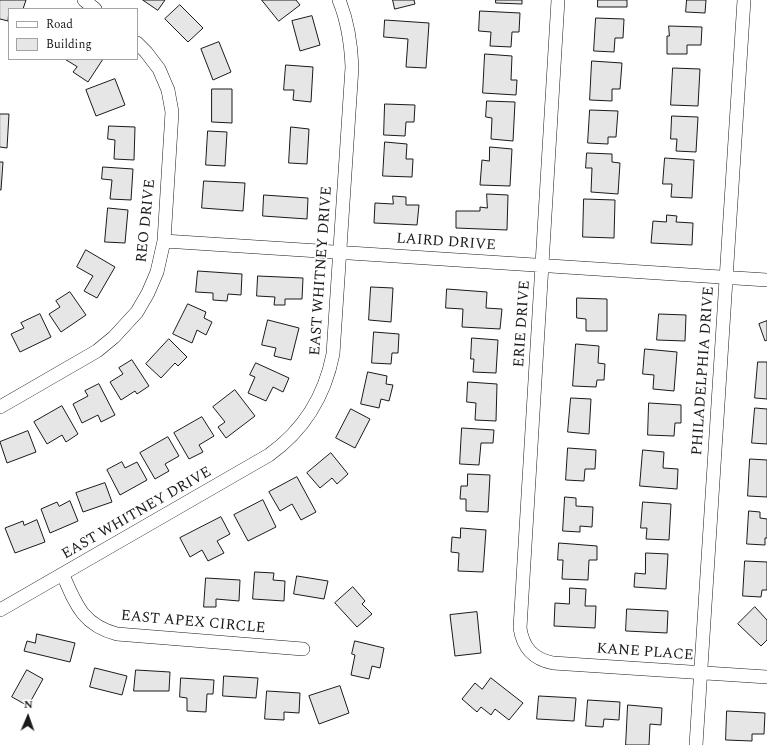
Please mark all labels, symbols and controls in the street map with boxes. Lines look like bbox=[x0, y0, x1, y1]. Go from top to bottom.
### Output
legend bbox=[8, 8, 138, 60]
text: Road bbox=[46, 15, 73, 34]
text: Building bbox=[46, 35, 92, 54]
street label: REO DRIVE bbox=[134, 178, 160, 264]
street label: EAST WHITNEY DRIVE bbox=[307, 186, 337, 356]
street label: LAIRD DRIVE bbox=[396, 231, 496, 255]
street label: ERIE DRIVE bbox=[511, 280, 535, 368]
street label: PHILADELPHIA DRIVE bbox=[689, 286, 719, 456]
street label: EAST WHITNEY DRIVE bbox=[59, 464, 215, 564]
street label: EAST APEX CIRCLE bbox=[120, 608, 266, 638]
street label: KANE PLACE bbox=[596, 641, 694, 665]
text: N bbox=[24, 696, 33, 713]
north arrow bbox=[8, 697, 48, 737]

